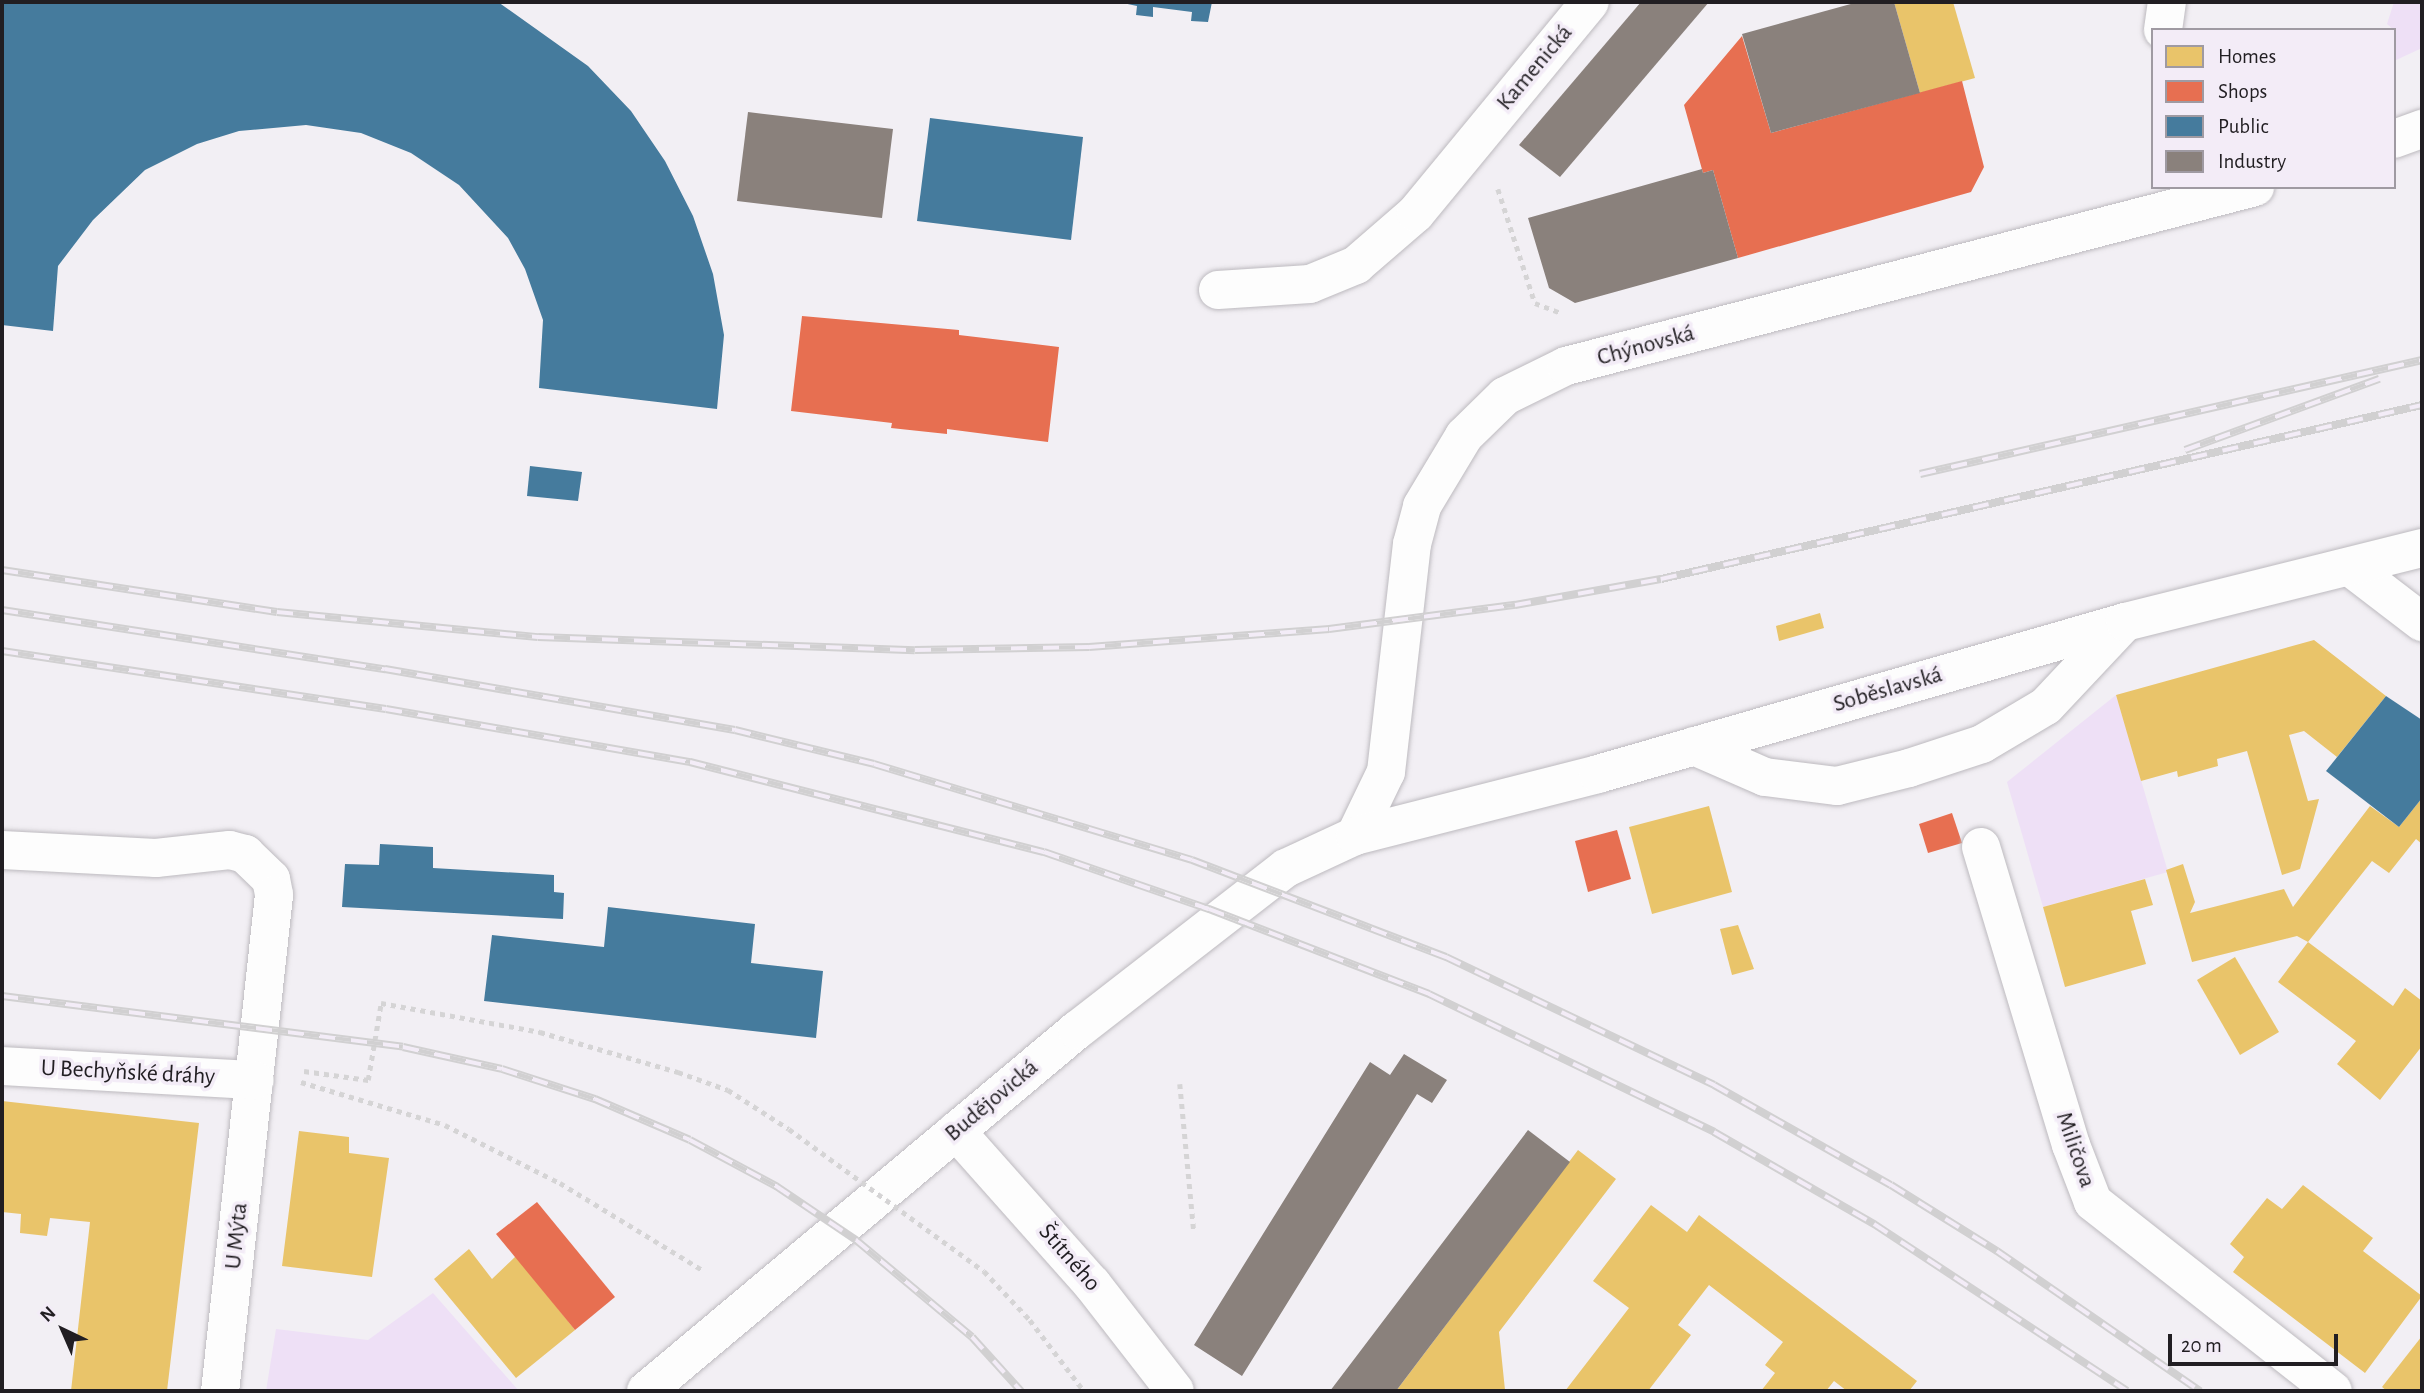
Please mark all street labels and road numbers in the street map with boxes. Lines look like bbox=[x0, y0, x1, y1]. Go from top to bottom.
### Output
street label: Kamenická bbox=[1491, 19, 1579, 117]
street label: Chýnovská bbox=[1594, 319, 1698, 373]
street label: Soběslavská bbox=[1830, 661, 1946, 719]
street label: U Bechyňské dráhy bbox=[40, 1054, 216, 1092]
street label: Budějovická bbox=[939, 1054, 1045, 1148]
street label: Miličova bbox=[2049, 1108, 2101, 1192]
street label: U Mýta bbox=[219, 1201, 255, 1271]
street label: Štítného bbox=[1032, 1218, 1106, 1298]

